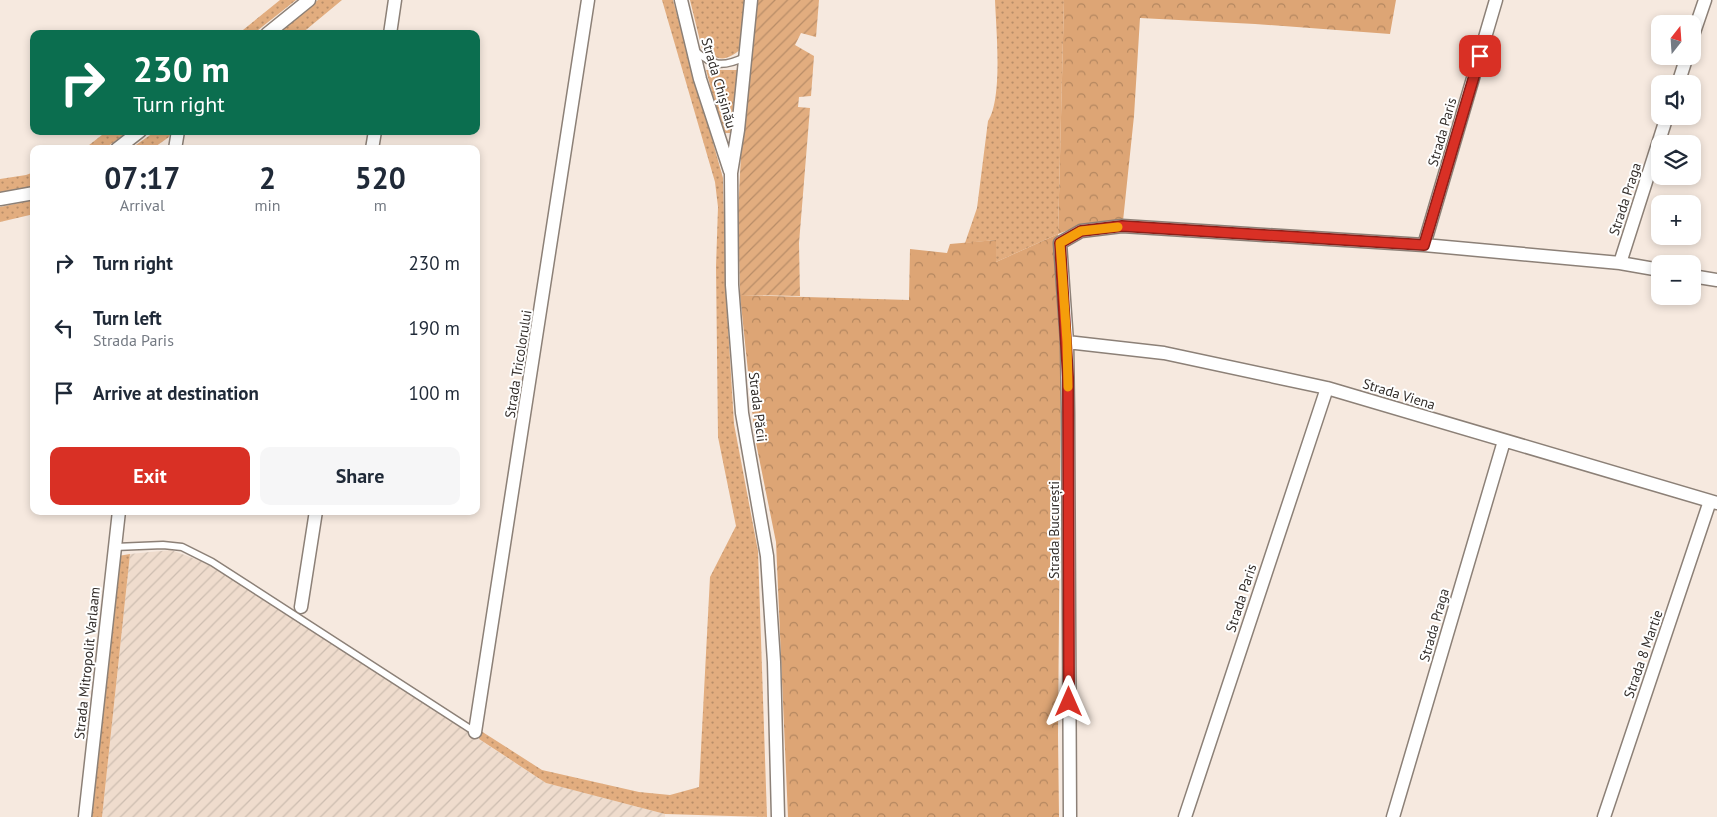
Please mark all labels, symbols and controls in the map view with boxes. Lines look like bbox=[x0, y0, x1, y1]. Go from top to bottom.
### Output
north arrow bbox=[1651, 15, 1701, 65]
map controls bbox=[1651, 15, 1701, 305]
pin bbox=[1459, 35, 1501, 77]
street label: Strada Chișinău bbox=[697, 36, 741, 130]
icon: arrive bbox=[1466, 42, 1494, 70]
text: 230 m bbox=[133, 46, 230, 92]
icon: right bbox=[50, 50, 115, 115]
button: sound bbox=[1651, 75, 1701, 125]
text: Turn right bbox=[133, 90, 225, 118]
street label: Strada Paris bbox=[1424, 95, 1460, 169]
button: layers bbox=[1651, 135, 1701, 185]
text: 07:17 bbox=[104, 158, 180, 197]
text: 2 bbox=[259, 158, 276, 197]
text: 520 bbox=[355, 158, 406, 197]
street label: Strada Praga bbox=[1605, 160, 1645, 238]
text: Arrival bbox=[120, 195, 165, 215]
text: min bbox=[255, 195, 281, 215]
text: m bbox=[374, 195, 387, 215]
button: + bbox=[1651, 195, 1701, 245]
icon: right bbox=[50, 249, 78, 277]
text: Turn right bbox=[93, 251, 173, 275]
text: 230 m bbox=[408, 251, 460, 275]
button: − bbox=[1651, 255, 1701, 305]
text: Turn left bbox=[93, 306, 162, 330]
street label: Strada Tricolorului bbox=[501, 309, 535, 419]
icon: left bbox=[50, 314, 78, 342]
text: 190 m bbox=[408, 316, 460, 340]
text: Strada Paris bbox=[93, 330, 174, 350]
street label: Strada Păcii bbox=[745, 371, 771, 443]
street label: Strada Viena bbox=[1360, 374, 1438, 414]
icon: arrive bbox=[50, 379, 78, 407]
text: Arrive at destination bbox=[93, 381, 259, 405]
text: 100 m bbox=[408, 381, 460, 405]
button: Exit bbox=[50, 447, 250, 505]
button: Share bbox=[260, 447, 460, 505]
street label: Strada București bbox=[1045, 481, 1063, 579]
street label: Strada Paris bbox=[1222, 561, 1261, 634]
street label: Strada Mitropolit Varlaam bbox=[70, 586, 104, 740]
street label: Strada Praga bbox=[1415, 586, 1453, 664]
street label: Strada 8 Martie bbox=[1619, 607, 1667, 701]
position arrow bbox=[1042, 675, 1094, 727]

